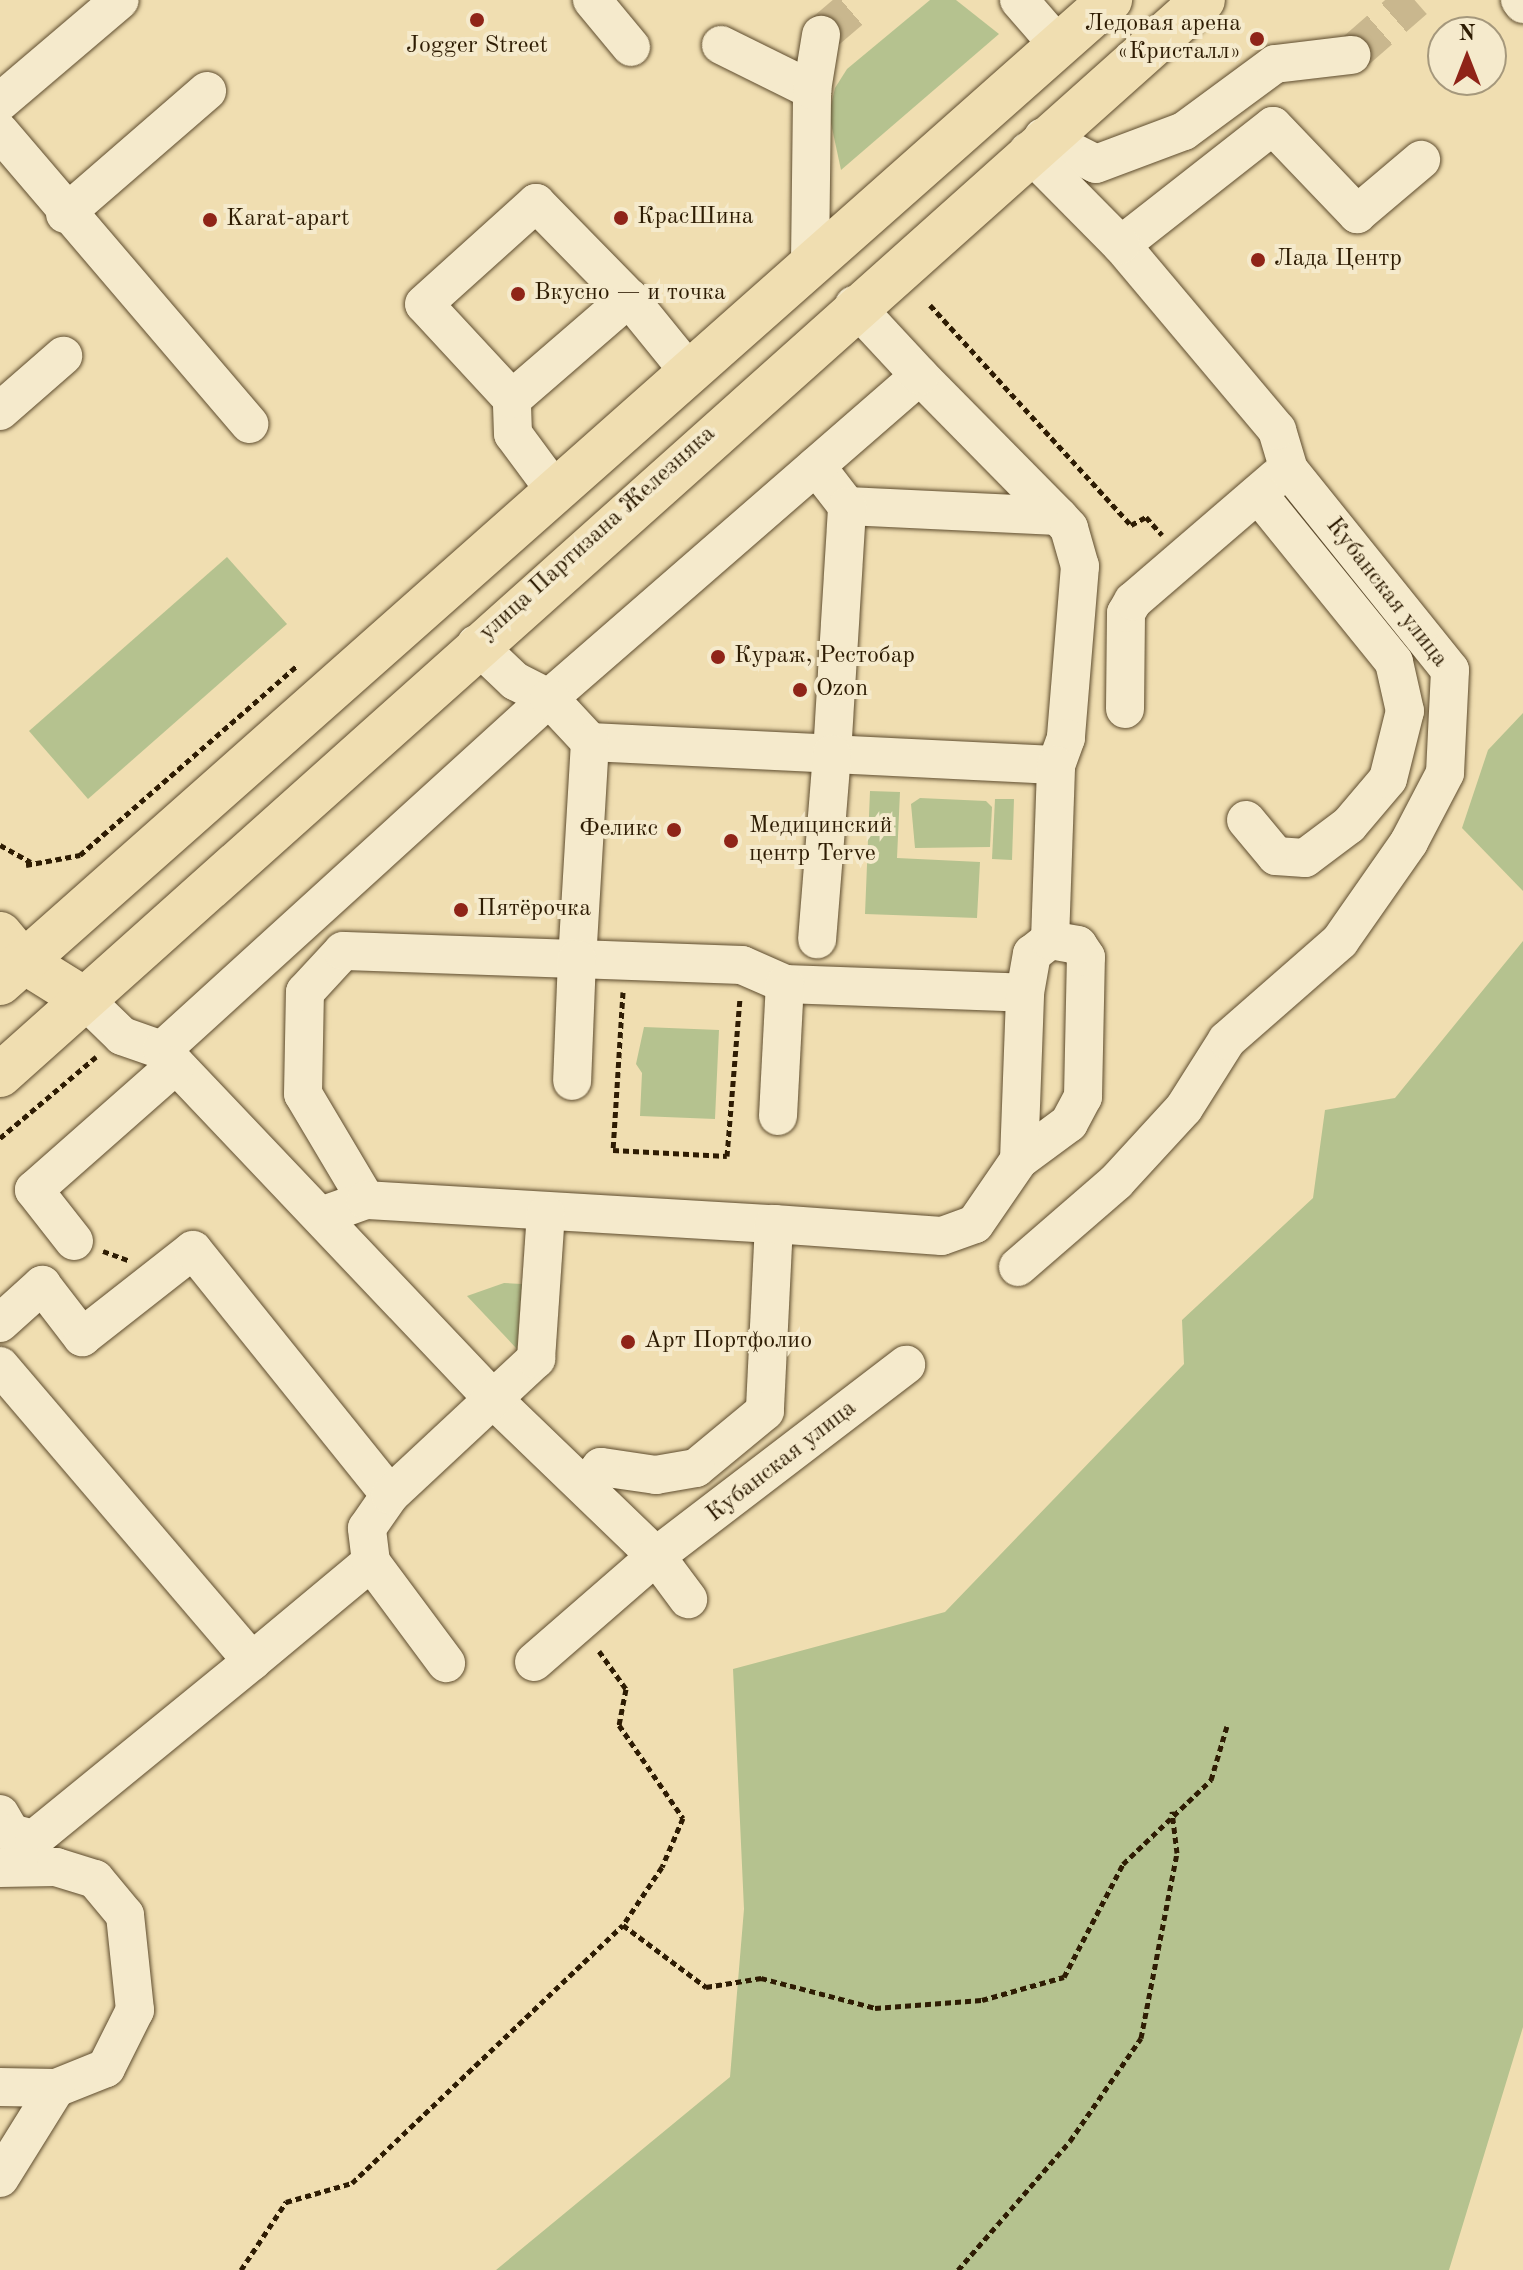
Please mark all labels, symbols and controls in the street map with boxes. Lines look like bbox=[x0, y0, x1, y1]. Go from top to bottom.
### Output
marker: Jogger Street bbox=[468, 11, 486, 29]
place label: Ледовая арена «Кристалл» bbox=[1085, 11, 1241, 67]
north arrow bbox=[1427, 16, 1507, 96]
text: N bbox=[1459, 23, 1475, 45]
marker: Ледовая арена «Кристалл» bbox=[1248, 30, 1266, 48]
place label: Jogger Street bbox=[406, 33, 548, 61]
place label: КрасШина bbox=[637, 204, 754, 232]
place label: Karat-apart bbox=[226, 206, 349, 234]
marker: КрасШина bbox=[612, 209, 630, 227]
marker: Karat-apart bbox=[201, 211, 219, 229]
place label: Лада Центр bbox=[1274, 246, 1402, 274]
marker: Лада Центр bbox=[1249, 251, 1267, 269]
place label: Вкусно — и точка bbox=[534, 280, 726, 308]
marker: Вкусно — и точка bbox=[509, 285, 527, 303]
street label: улица Партизана Железняка bbox=[474, 420, 722, 648]
street label: Кубанская улица bbox=[1319, 512, 1453, 674]
place label: Кураж, Рестобар bbox=[734, 643, 915, 671]
marker: Кураж, Рестобар bbox=[709, 648, 727, 666]
place label: Ozon bbox=[816, 676, 868, 704]
marker: Ozon bbox=[791, 681, 809, 699]
place label: Медицинский центр Terve bbox=[749, 813, 892, 869]
place label: Феликс bbox=[579, 816, 658, 844]
marker: Феликс bbox=[665, 821, 683, 839]
marker: Медицинский центр Terve bbox=[720, 830, 742, 852]
place label: Пятёрочка bbox=[477, 896, 591, 924]
marker: Пятёрочка bbox=[452, 901, 470, 919]
place label: Арт Портфолио bbox=[644, 1328, 812, 1356]
marker: Арт Портфолио bbox=[619, 1333, 637, 1351]
street label: Кубанская улица bbox=[701, 1395, 863, 1529]

